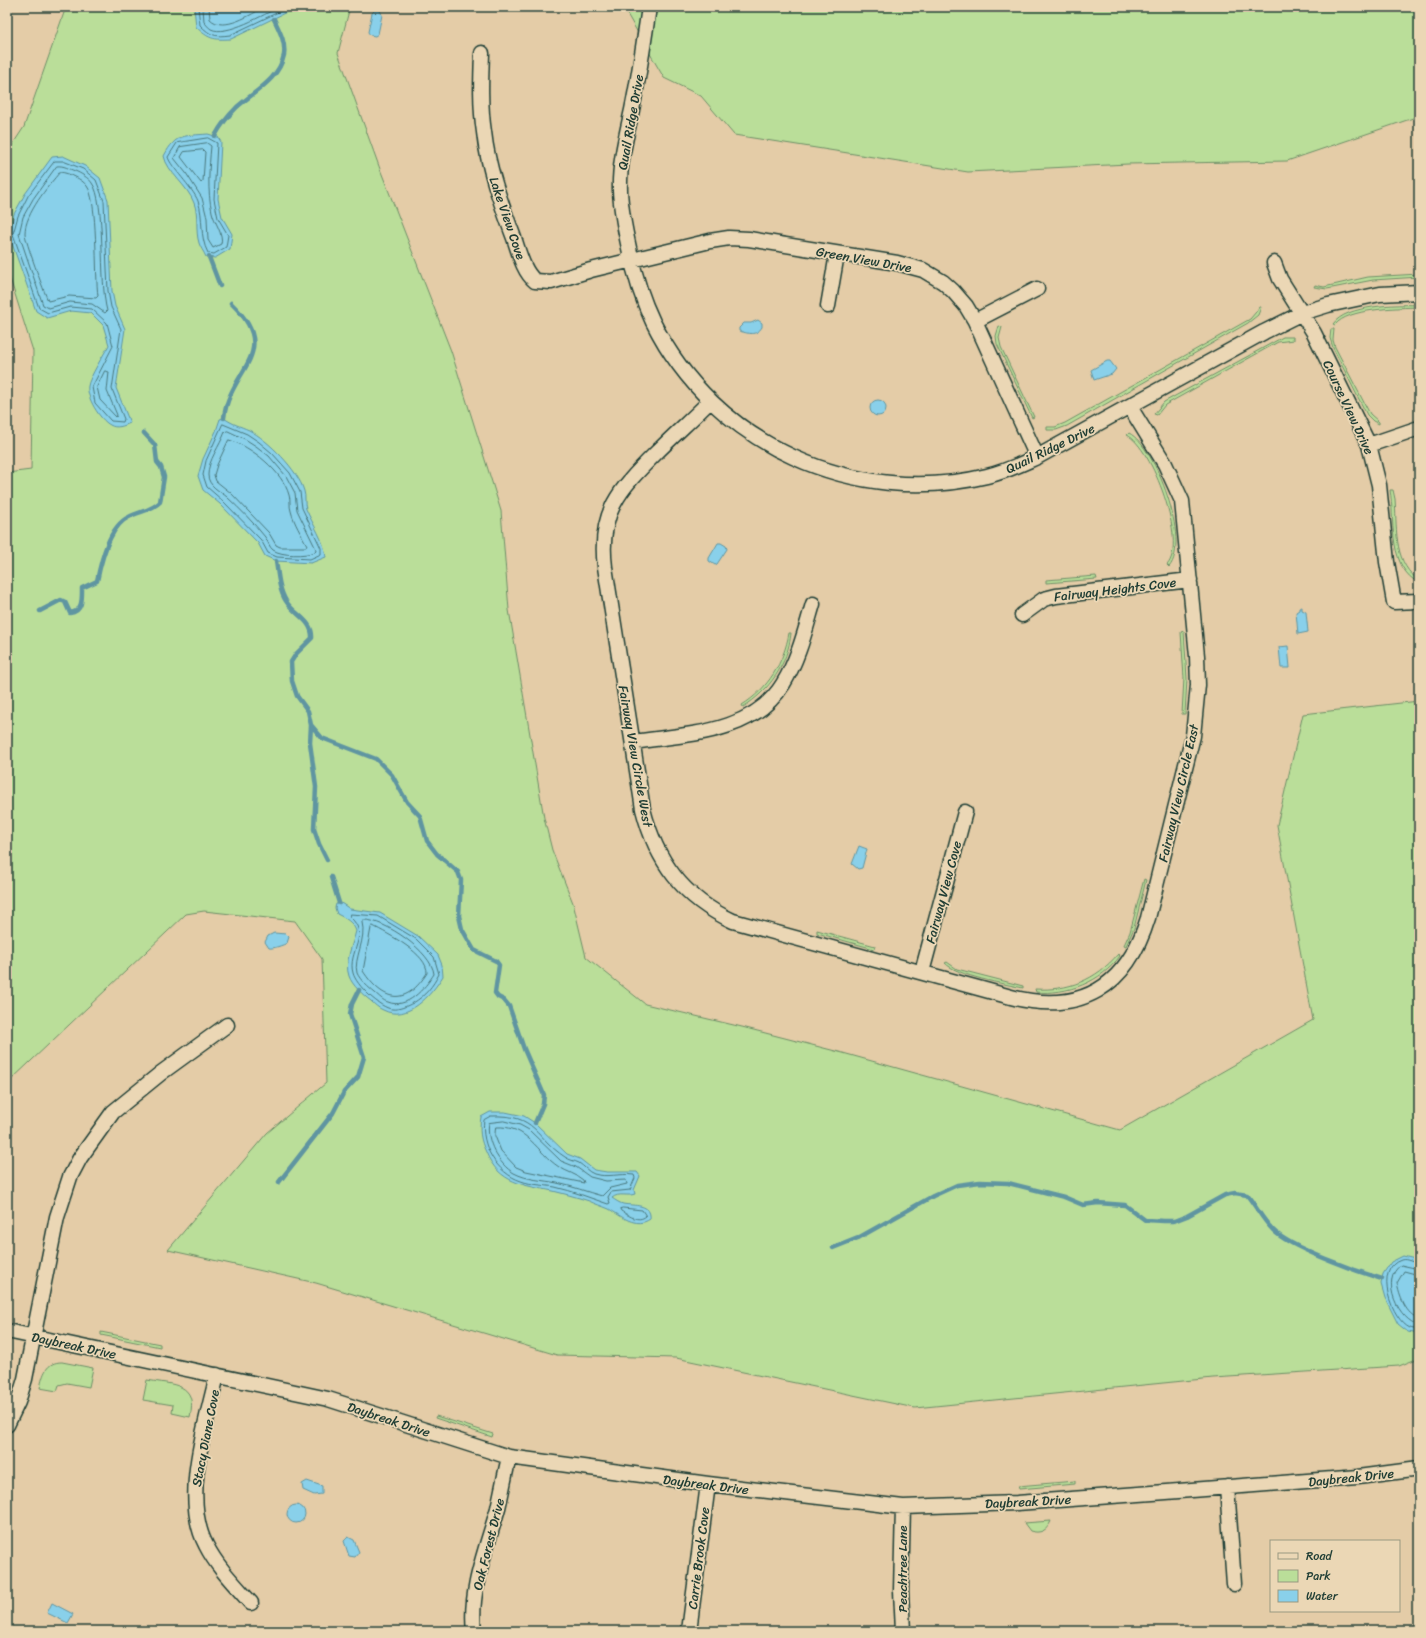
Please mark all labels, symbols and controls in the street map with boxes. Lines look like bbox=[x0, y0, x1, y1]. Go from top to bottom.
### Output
street label: Quail Ridge Drive bbox=[611, 72, 650, 172]
street label: Lake View Cove bbox=[483, 174, 532, 263]
street label: Green View Drive bbox=[814, 240, 913, 279]
street label: Course View Drive bbox=[1316, 356, 1381, 459]
street label: Quail Ridge Drive bbox=[1002, 417, 1099, 480]
street label: Fairway Heights Cove bbox=[1053, 571, 1178, 608]
street label: Fairway View Circle West bbox=[612, 683, 659, 830]
street label: Fairway View Circle East bbox=[1151, 721, 1206, 864]
street label: Fairway View Cove bbox=[919, 838, 968, 946]
street label: Daybreak Drive bbox=[29, 1325, 119, 1366]
street label: Stacy Diane Cove bbox=[185, 1388, 226, 1489]
street label: Daybreak Drive bbox=[344, 1395, 434, 1444]
street label: Daybreak Drive bbox=[1307, 1462, 1395, 1493]
street label: Daybreak Drive bbox=[662, 1468, 750, 1501]
street label: Daybreak Drive bbox=[984, 1488, 1072, 1515]
street label: Oak Forest Drive bbox=[466, 1495, 511, 1593]
street label: Carrie Brook Cove bbox=[681, 1505, 716, 1611]
street label: Peachtree Lane bbox=[891, 1525, 914, 1613]
legend bbox=[1270, 1540, 1400, 1612]
text: Road bbox=[1306, 1545, 1333, 1567]
text: Park bbox=[1306, 1565, 1331, 1587]
text: Water bbox=[1306, 1585, 1339, 1607]

